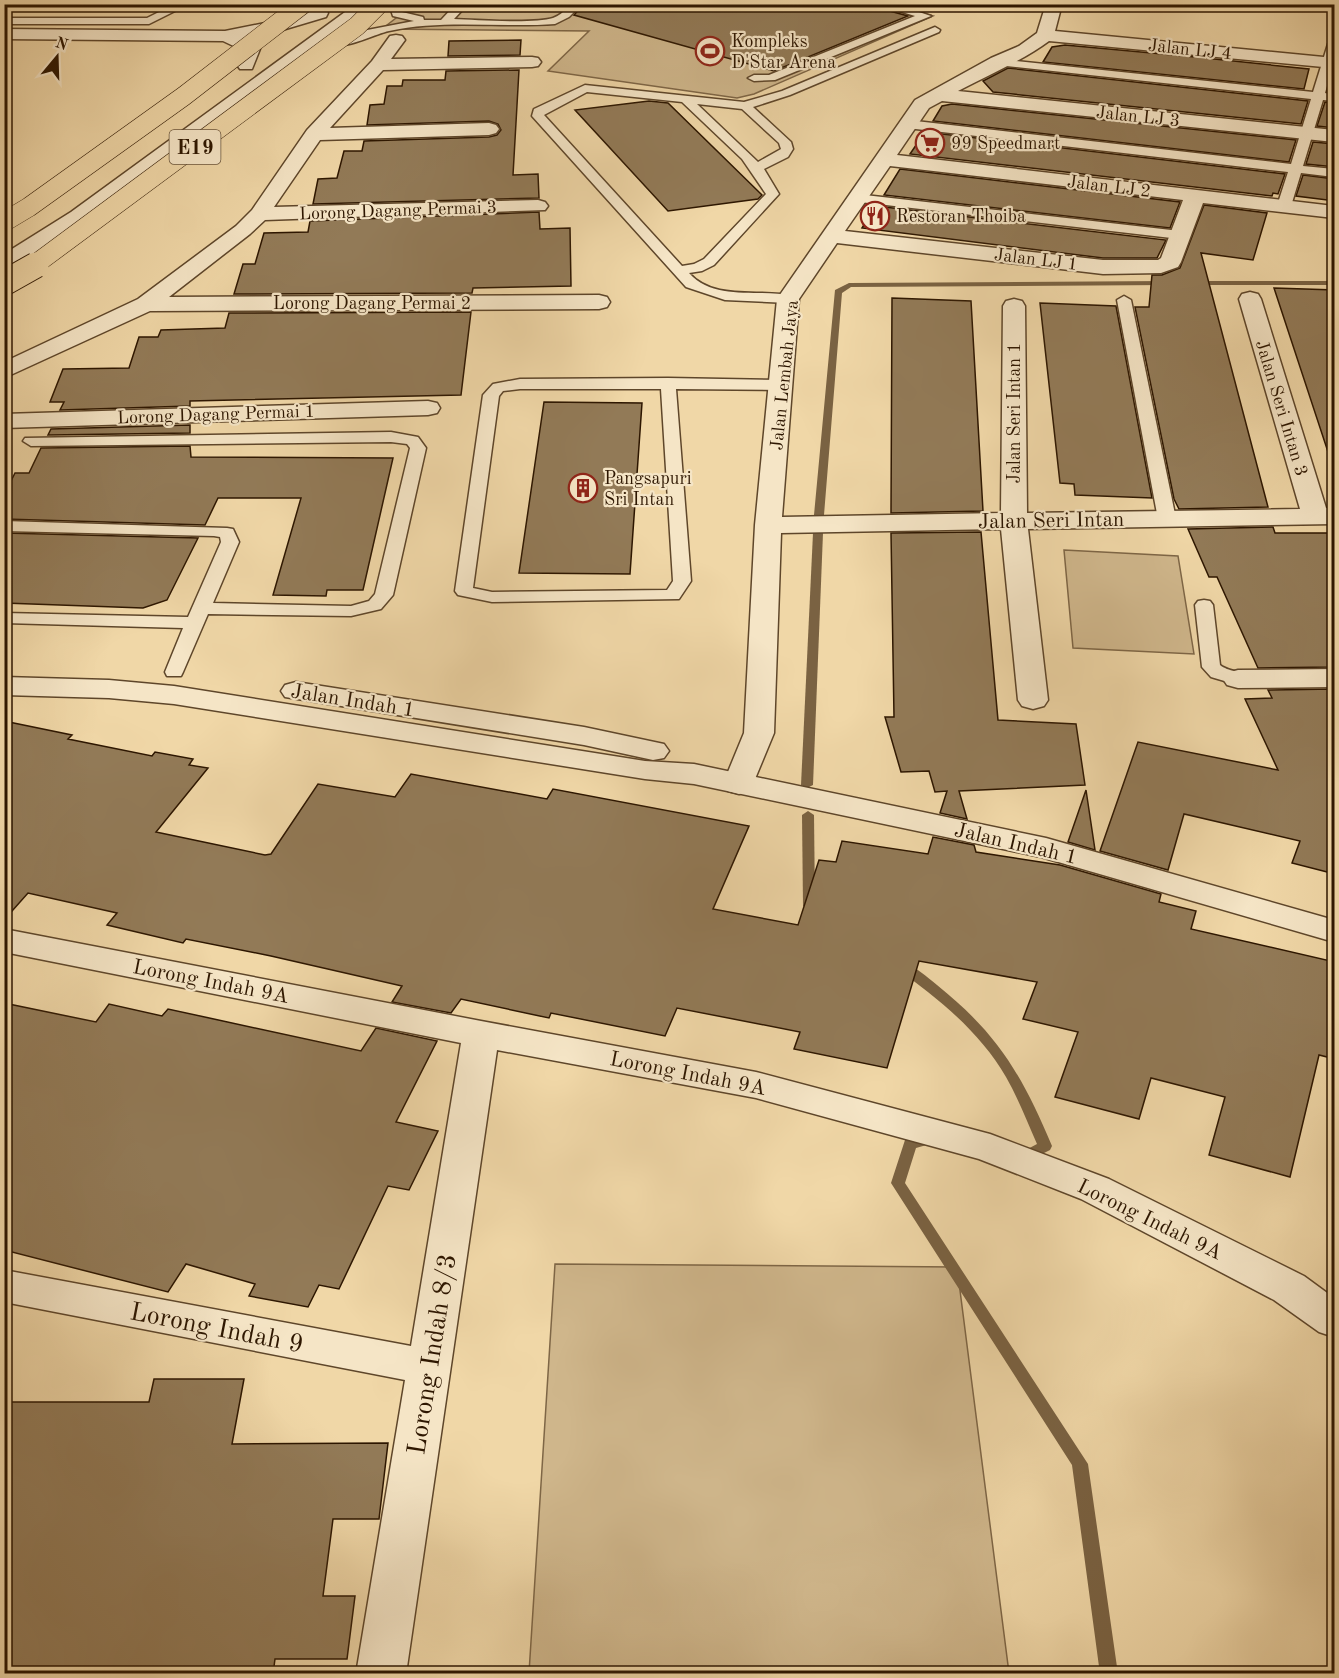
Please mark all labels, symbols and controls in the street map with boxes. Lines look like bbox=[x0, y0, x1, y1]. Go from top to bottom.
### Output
north arrow bbox=[27, 27, 87, 87]
place label: Kompleks D'Star Arena bbox=[731, 33, 836, 72]
text: N bbox=[53, 35, 70, 55]
sports icon: Kompleks D'Star Arena bbox=[694, 35, 726, 67]
street label: Jalan LJ 4 bbox=[1147, 37, 1233, 63]
street label: Jalan LJ 3 bbox=[1095, 104, 1181, 130]
supermarket icon: 99 Speedmart bbox=[914, 127, 946, 159]
road number: E19 bbox=[170, 130, 220, 164]
place label: 99 Speedmart bbox=[951, 135, 1060, 153]
street label: Jalan LJ 2 bbox=[1066, 173, 1152, 201]
street label: Lorong Dagang Permai 3 bbox=[299, 199, 497, 223]
restaurant icon: Restoran Thoiba bbox=[859, 200, 891, 232]
place label: Restoran Thoiba bbox=[896, 208, 1026, 226]
street label: Jalan LJ 1 bbox=[993, 246, 1079, 274]
street label: Lorong Dagang Permai 2 bbox=[273, 295, 471, 313]
street label: Jalan Lembah Jaya bbox=[768, 299, 802, 451]
street label: Jalan Seri Intan 3 bbox=[1252, 338, 1310, 478]
street label: Jalan Seri Intan 1 bbox=[1006, 342, 1024, 484]
street label: Lorong Dagang Permai 1 bbox=[117, 403, 315, 427]
place label: Pangsapuri Sri Intan bbox=[604, 470, 692, 509]
building icon: Pangsapuri Sri Intan bbox=[567, 472, 599, 504]
street label: Jalan Seri Intan bbox=[978, 510, 1124, 533]
street label: Jalan Indah 1 bbox=[289, 681, 416, 722]
street label: Jalan Indah 1 bbox=[952, 820, 1079, 869]
street label: Lorong Indah 9A bbox=[131, 957, 291, 1008]
street label: Lorong Indah 9A bbox=[608, 1049, 768, 1100]
street label: Lorong Indah 9A bbox=[1073, 1176, 1225, 1265]
street label: Lorong Indah 8/3 bbox=[404, 1252, 462, 1457]
street label: Lorong Indah 9 bbox=[128, 1299, 306, 1359]

